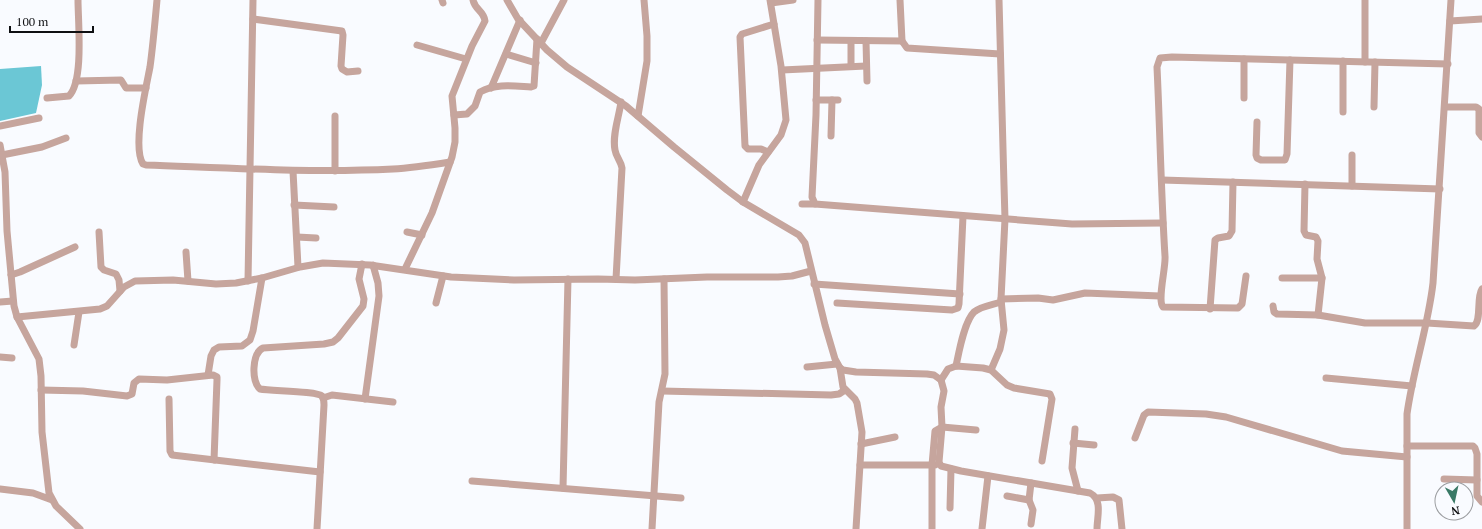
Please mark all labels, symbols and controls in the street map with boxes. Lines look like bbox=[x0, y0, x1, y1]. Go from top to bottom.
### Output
scale bar bbox=[10, 8, 93, 34]
text: 100 m bbox=[16, 14, 49, 29]
north arrow bbox=[1434, 481, 1474, 521]
text: N bbox=[1450, 503, 1461, 519]

